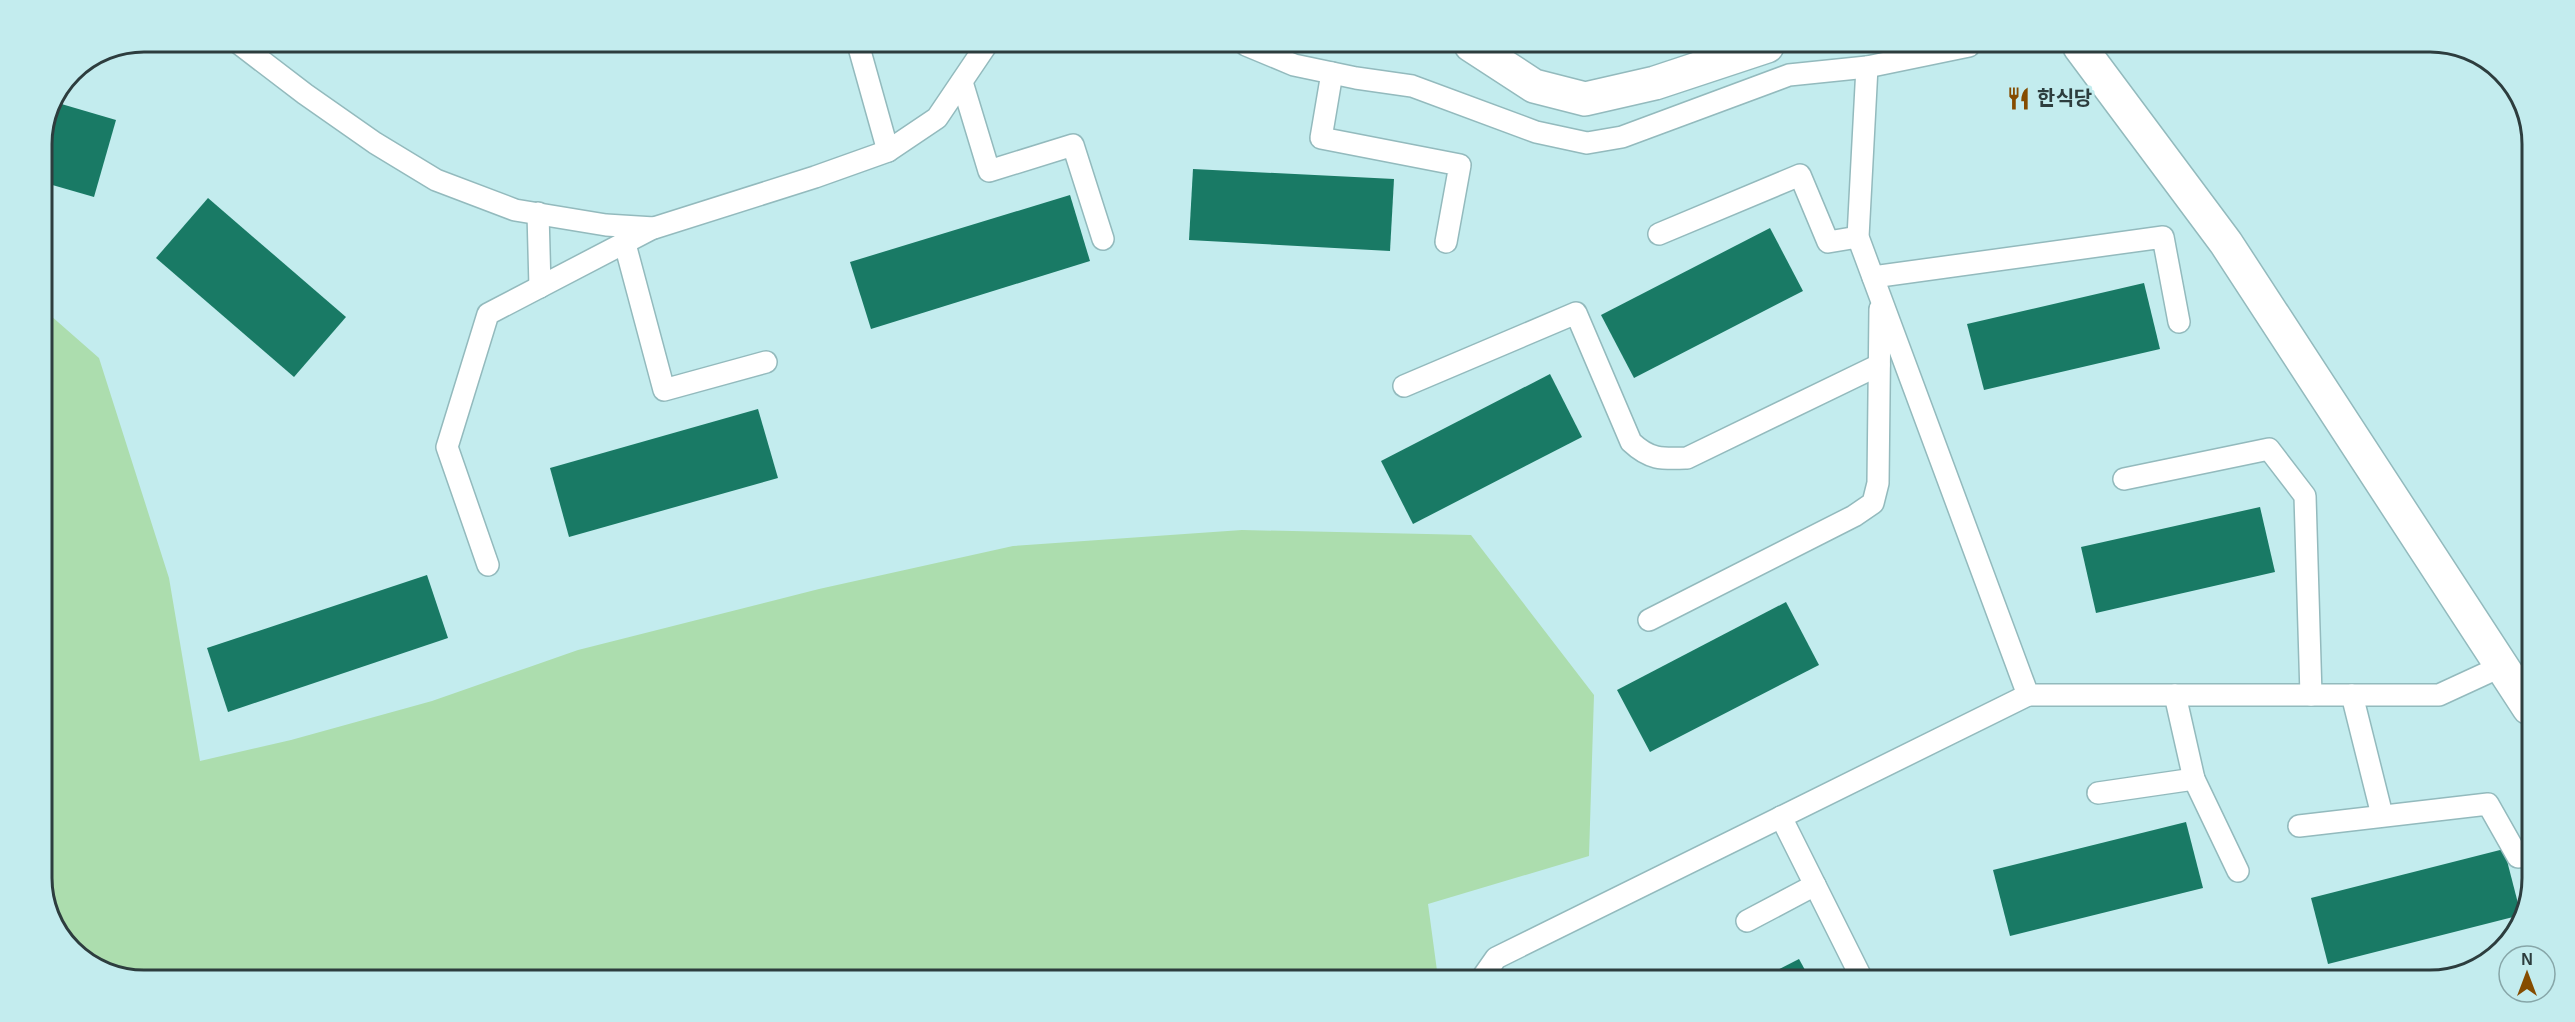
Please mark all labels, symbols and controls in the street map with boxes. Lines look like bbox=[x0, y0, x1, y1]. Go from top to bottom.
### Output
restaurant icon: 한식당 bbox=[2006, 85, 2032, 111]
place label: 한식당 bbox=[2037, 87, 2092, 109]
north arrow bbox=[2497, 944, 2557, 1004]
text: N bbox=[2521, 951, 2533, 968]

